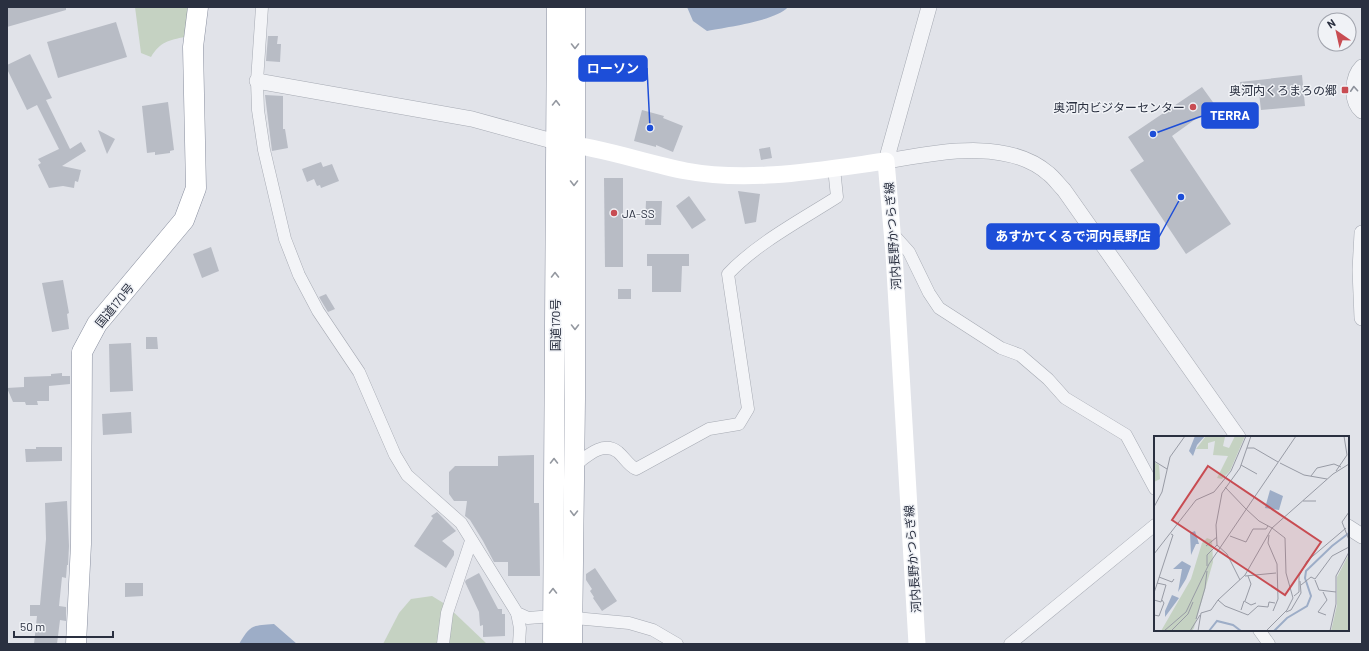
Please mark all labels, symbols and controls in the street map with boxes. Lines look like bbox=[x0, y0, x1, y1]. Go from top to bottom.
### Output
north arrow bbox=[1317, 12, 1357, 52]
text: N bbox=[1324, 16, 1338, 31]
one-way arrow bbox=[571, 43, 579, 49]
callout: ローソン bbox=[579, 56, 647, 81]
text: ローソン bbox=[587, 60, 639, 76]
place label: 奥河内くろまろの郷 bbox=[1229, 83, 1337, 97]
marker: 奥河内くろまろの郷 bbox=[1340, 85, 1350, 95]
one-way arrow bbox=[1350, 86, 1359, 92]
one-way arrow bbox=[552, 100, 560, 106]
place label: 奥河内ビジターセンター bbox=[1053, 100, 1185, 114]
marker: 奥河内ビジターセンター bbox=[1188, 102, 1198, 112]
callout: TERRA bbox=[1202, 103, 1258, 128]
text: TERRA bbox=[1210, 107, 1250, 123]
one-way arrow bbox=[570, 180, 579, 186]
street label: 河内長野かつらぎ線 bbox=[881, 182, 903, 290]
place label: JA-SS bbox=[622, 206, 655, 220]
marker: JA-SS bbox=[609, 208, 619, 218]
callout: あすかてくるで河内長野店 bbox=[987, 224, 1159, 249]
text: あすかてくるで河内長野店 bbox=[995, 228, 1151, 244]
one-way arrow bbox=[551, 272, 559, 278]
street label: 国道170号 bbox=[92, 280, 136, 330]
street label: 国道170号 bbox=[548, 299, 562, 351]
one-way arrow bbox=[571, 324, 579, 330]
inset map bbox=[1154, 436, 1349, 631]
one-way arrow bbox=[550, 458, 559, 464]
street label: 河内長野かつらぎ線 bbox=[901, 505, 923, 613]
one-way arrow bbox=[570, 510, 578, 516]
one-way arrow bbox=[549, 588, 558, 594]
scale bar bbox=[14, 613, 113, 639]
text: 50 m bbox=[20, 619, 45, 633]

